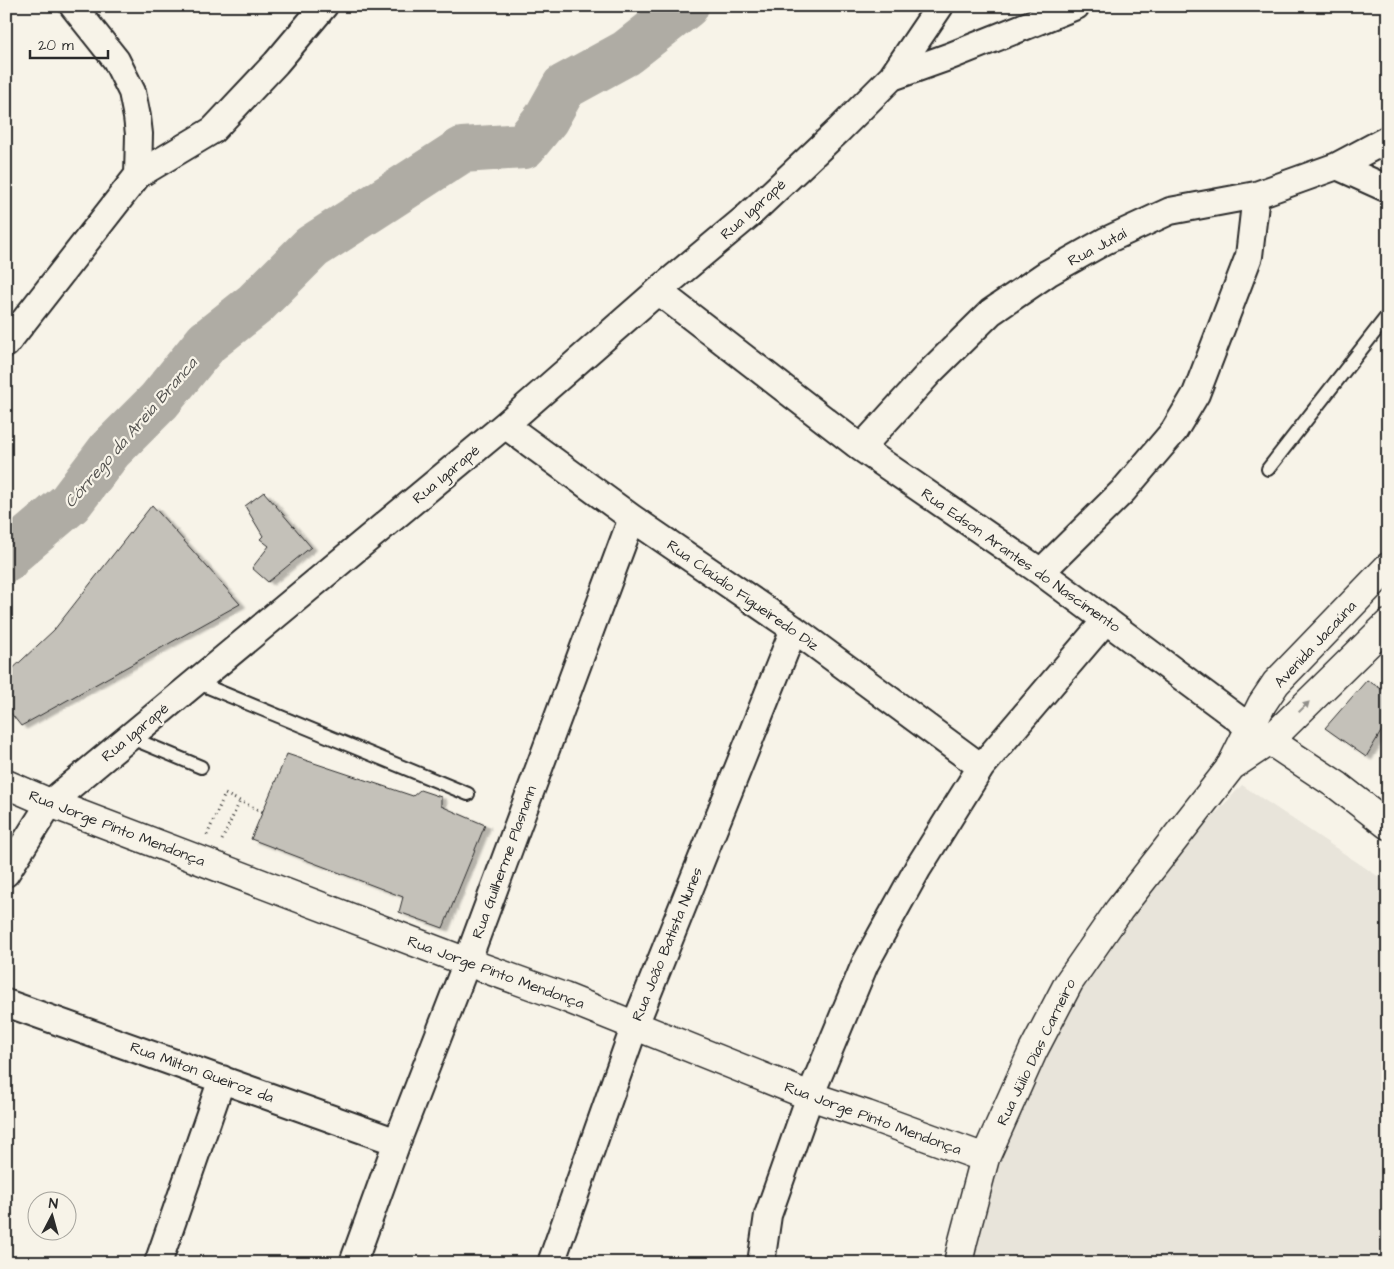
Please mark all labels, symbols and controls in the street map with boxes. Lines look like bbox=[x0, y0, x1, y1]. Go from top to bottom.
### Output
scale bar bbox=[30, 28, 108, 60]
text: 20 m bbox=[38, 35, 74, 56]
street label: Rua Igarapé bbox=[716, 174, 791, 245]
street label: Rua Jutaí bbox=[1064, 223, 1131, 272]
water label: Córrego da Areia Branca bbox=[59, 352, 203, 513]
street label: Rua Igarapé bbox=[408, 440, 485, 510]
street label: Rua Edson Arantes do Nascimento bbox=[917, 483, 1125, 638]
street label: Rua Claúdio Figueiredo Diz bbox=[662, 535, 823, 657]
street label: Avenida Jacaúna bbox=[1269, 596, 1362, 692]
street label: Rua Igarapé bbox=[97, 698, 174, 768]
one-way arrow bbox=[1297, 701, 1309, 713]
street label: Rua Guilherme Plasnann bbox=[467, 782, 542, 942]
street label: Rua Jorge Pinto Mendonça bbox=[25, 785, 208, 873]
street label: Rua João Batista Nunes bbox=[627, 864, 708, 1024]
street label: Rua Jorge Pinto Mendonça bbox=[404, 931, 588, 1015]
street label: Rua Jülio Dias Carneiro bbox=[992, 975, 1081, 1129]
street label: Rua Milton Queiroz da bbox=[127, 1037, 277, 1108]
street label: Rua Jorge Pinto Mendonça bbox=[781, 1077, 965, 1161]
north arrow bbox=[28, 1192, 78, 1242]
text: N bbox=[48, 1194, 59, 1214]

